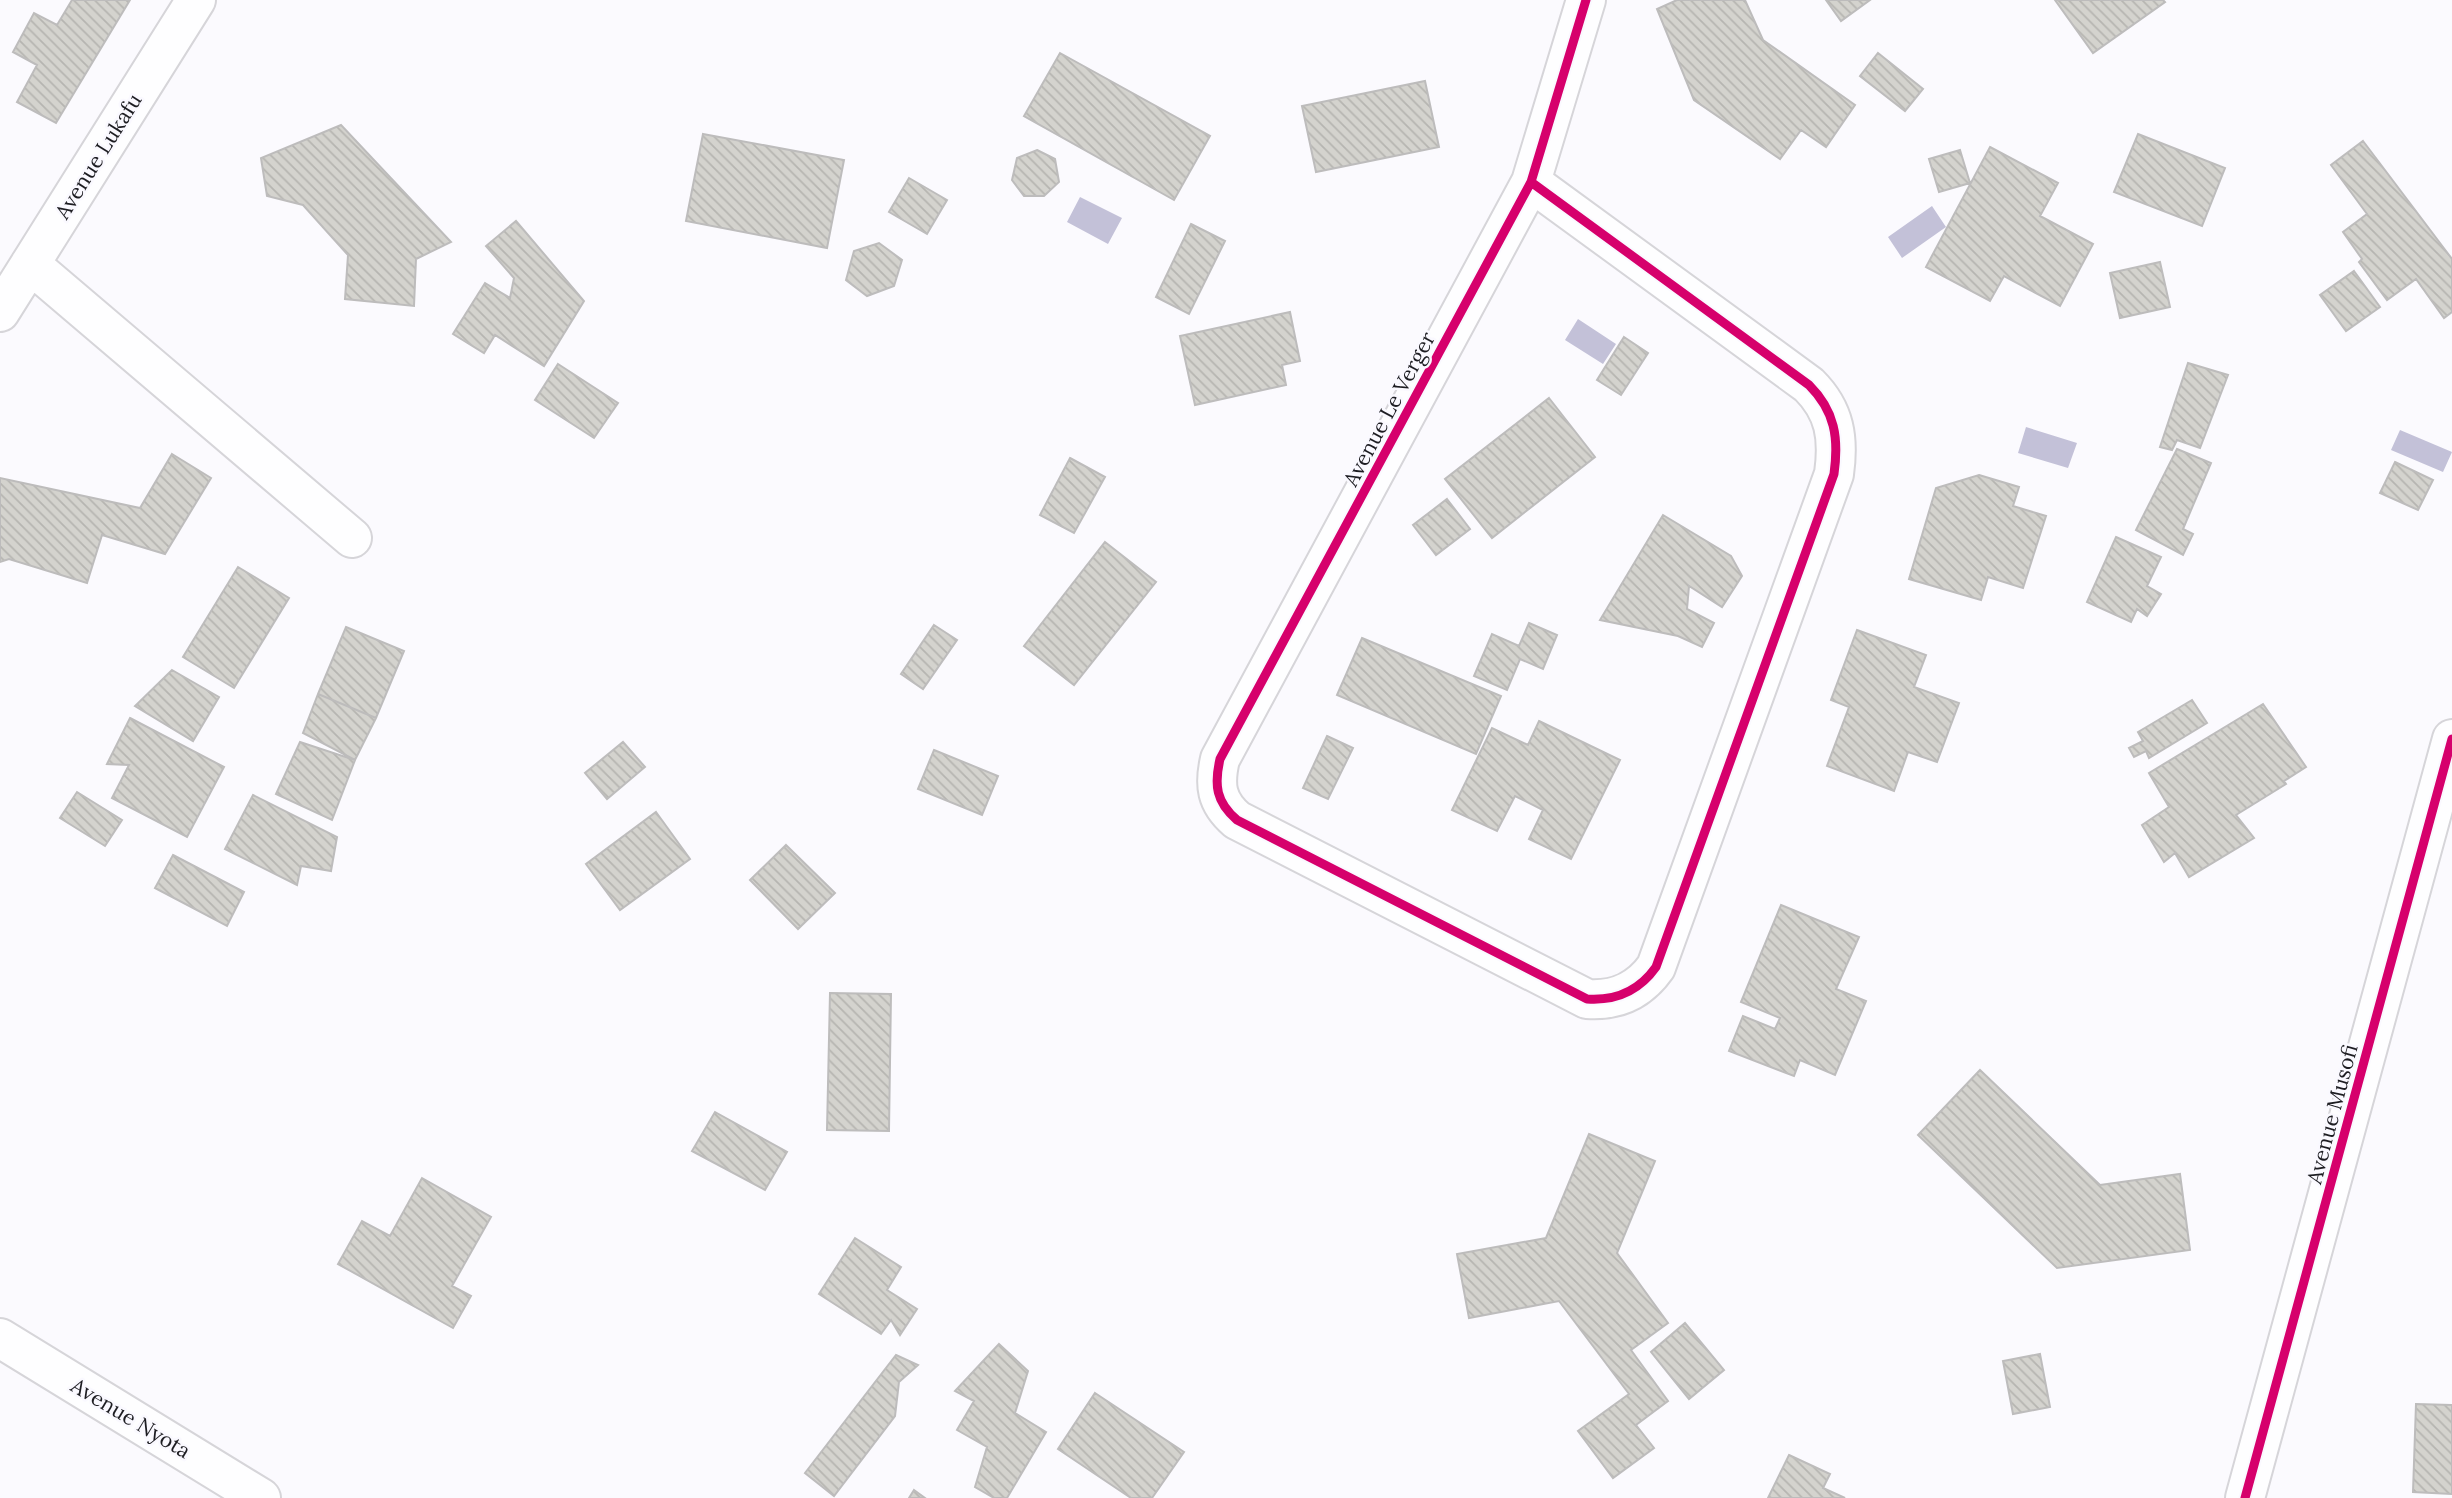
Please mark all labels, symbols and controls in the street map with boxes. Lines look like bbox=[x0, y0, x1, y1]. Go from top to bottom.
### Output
street label: Avenue Lukafu bbox=[48, 88, 147, 225]
street label: Avenue Le Verger bbox=[1336, 327, 1441, 492]
street label: Avenue Musofi bbox=[2300, 1041, 2364, 1188]
street label: Avenue Nyota bbox=[65, 1371, 196, 1464]

